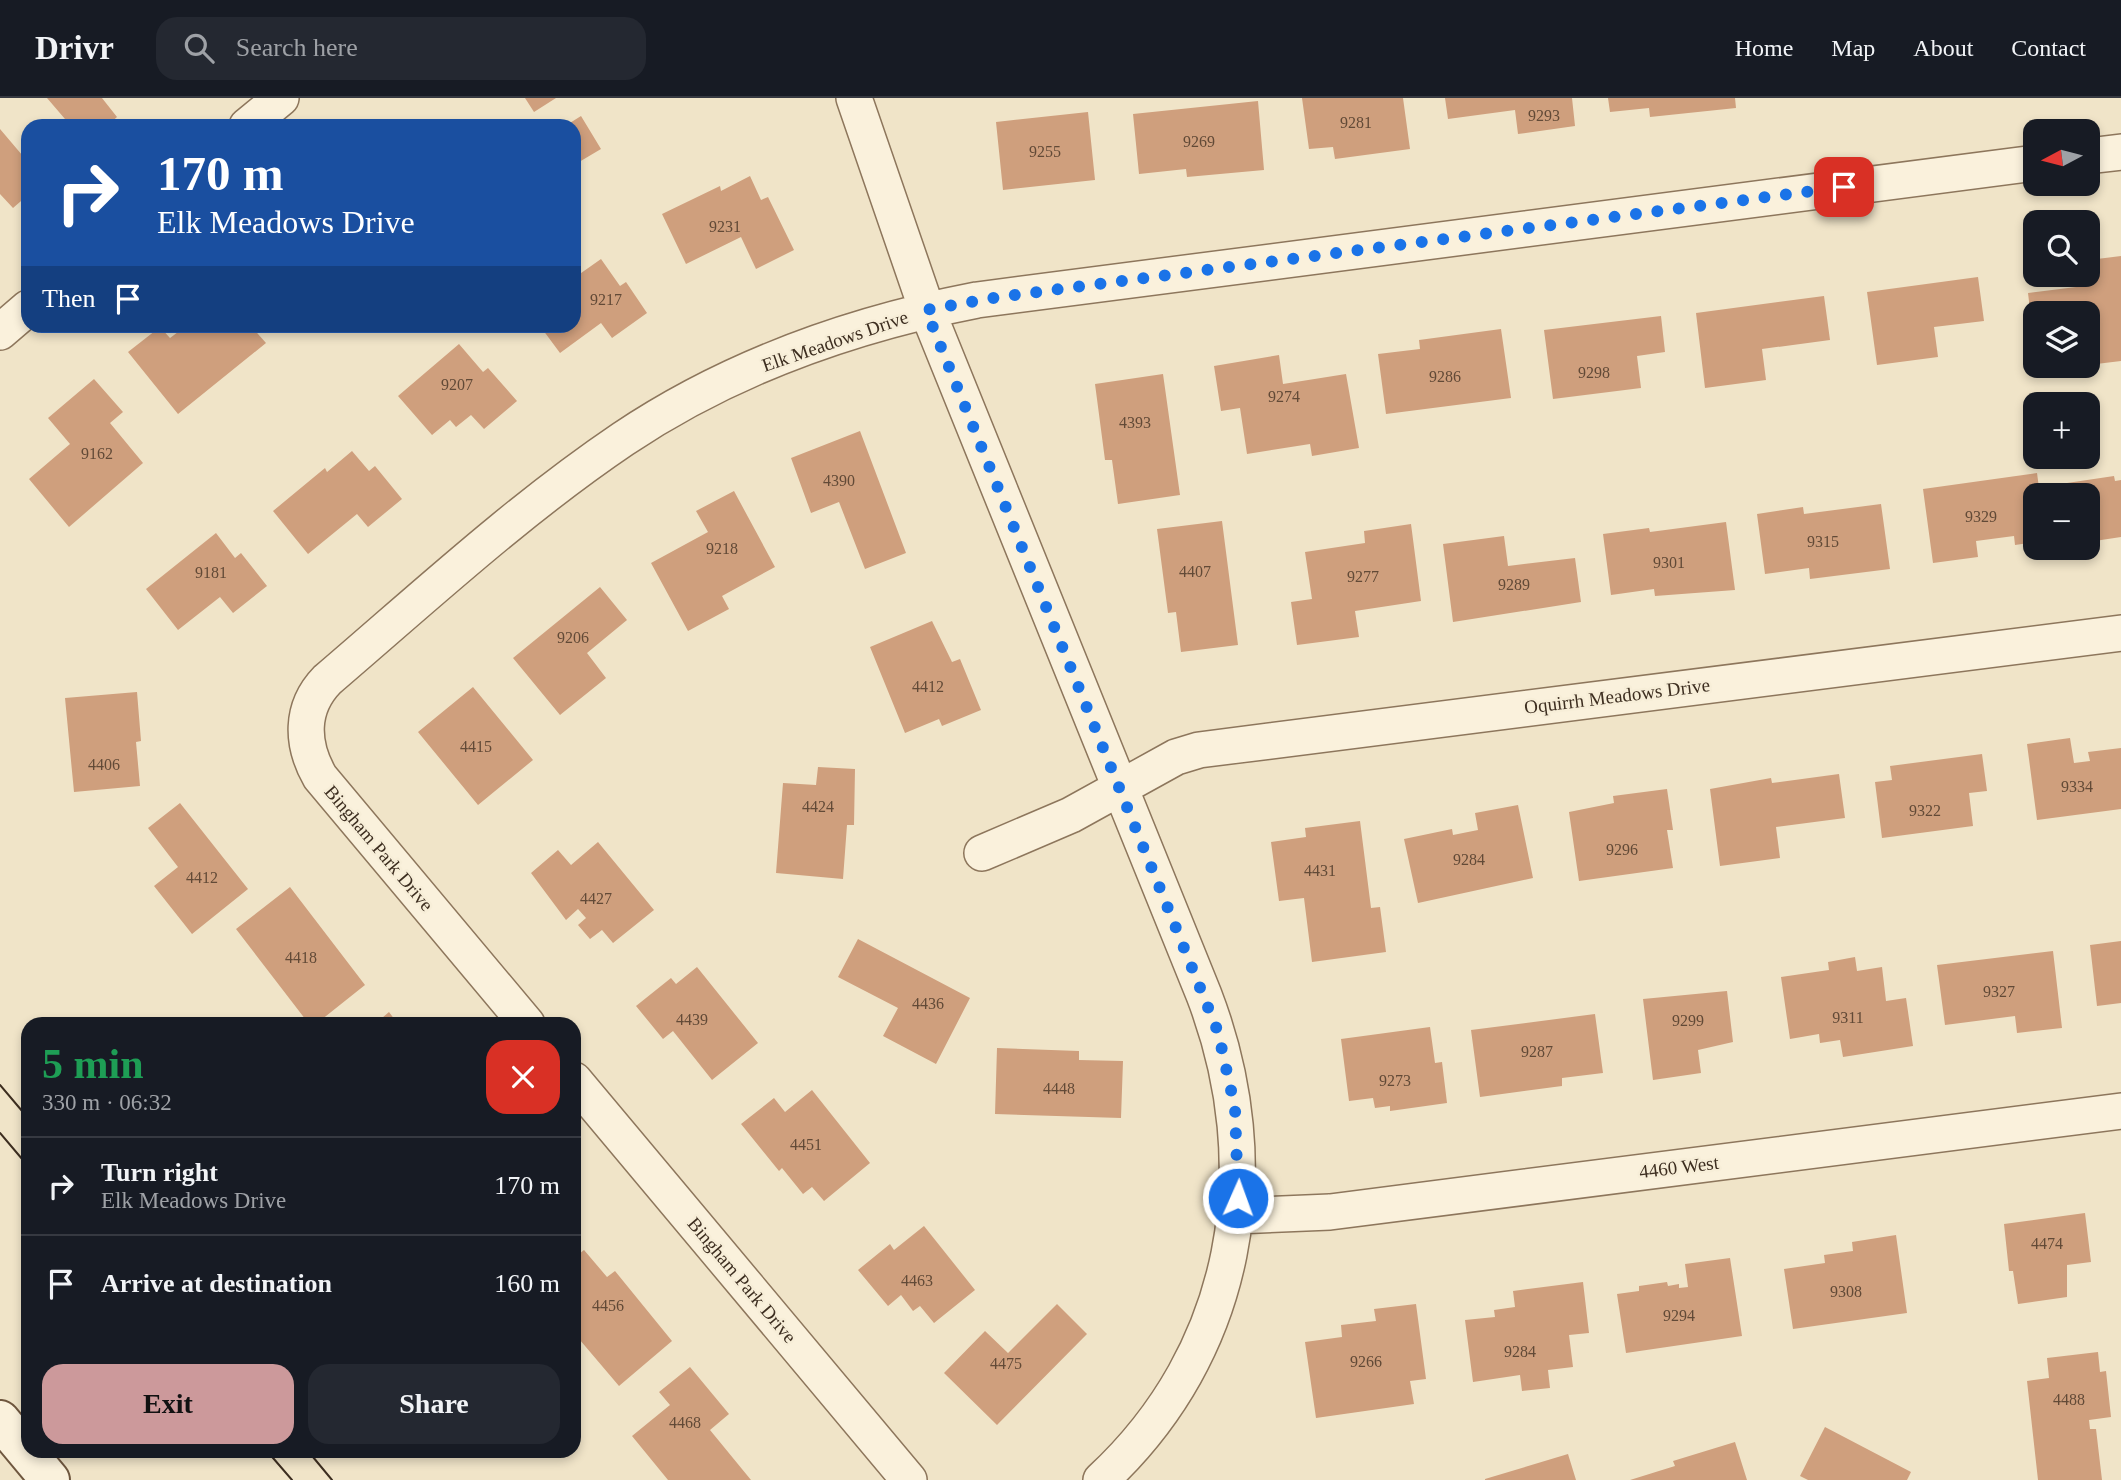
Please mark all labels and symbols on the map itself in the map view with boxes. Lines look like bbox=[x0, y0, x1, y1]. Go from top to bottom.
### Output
house number: 9293 bbox=[1528, 107, 1560, 124]
house number: 9281 bbox=[1340, 114, 1372, 131]
north arrow bbox=[2023, 119, 2100, 196]
house number: 9269 bbox=[1183, 133, 1215, 150]
house number: 9255 bbox=[1029, 143, 1061, 160]
pin bbox=[1814, 157, 1874, 217]
house number: 9231 bbox=[709, 218, 741, 235]
house number: 9217 bbox=[590, 291, 622, 308]
street label: Elk Meadows Drive bbox=[759, 306, 911, 376]
house number: 9298 bbox=[1578, 364, 1610, 381]
house number: 9286 bbox=[1429, 368, 1461, 385]
house number: 9207 bbox=[441, 376, 473, 393]
house number: 9274 bbox=[1268, 388, 1300, 405]
house number: 4393 bbox=[1119, 414, 1151, 431]
house number: 9162 bbox=[81, 445, 113, 462]
house number: 4390 bbox=[823, 472, 855, 489]
house number: 9329 bbox=[1965, 508, 1997, 525]
house number: 9315 bbox=[1807, 533, 1839, 550]
house number: 9218 bbox=[706, 540, 738, 557]
house number: 9301 bbox=[1653, 554, 1685, 571]
house number: 4407 bbox=[1179, 563, 1211, 580]
house number: 9181 bbox=[195, 564, 227, 581]
house number: 9277 bbox=[1347, 568, 1379, 585]
house number: 9289 bbox=[1498, 576, 1530, 593]
house number: 9206 bbox=[557, 629, 589, 646]
street label: Oquirrh Meadows Drive bbox=[1523, 674, 1711, 718]
house number: 4412 bbox=[912, 678, 944, 695]
house number: 4415 bbox=[460, 738, 492, 755]
house number: 4406 bbox=[88, 756, 120, 773]
house number: 9334 bbox=[2061, 778, 2093, 795]
street label: Bingham Park Drive bbox=[320, 781, 438, 915]
house number: 4424 bbox=[802, 798, 834, 815]
house number: 9322 bbox=[1909, 802, 1941, 819]
house number: 9296 bbox=[1606, 841, 1638, 858]
house number: 9284 bbox=[1453, 851, 1485, 868]
house number: 4431 bbox=[1304, 862, 1336, 879]
house number: 4412 bbox=[186, 869, 218, 886]
house number: 4427 bbox=[580, 890, 612, 907]
house number: 4418 bbox=[285, 949, 317, 966]
house number: 9327 bbox=[1983, 983, 2015, 1000]
house number: 4436 bbox=[912, 995, 944, 1012]
house number: 9311 bbox=[1832, 1009, 1864, 1026]
house number: 4439 bbox=[676, 1011, 708, 1028]
house number: 9299 bbox=[1672, 1012, 1704, 1029]
house number: 9287 bbox=[1521, 1043, 1553, 1060]
house number: 9273 bbox=[1379, 1072, 1411, 1089]
house number: 4448 bbox=[1043, 1080, 1075, 1097]
house number: 4451 bbox=[790, 1136, 822, 1153]
street label: 4460 West bbox=[1638, 1152, 1721, 1182]
position arrow bbox=[1201, 1161, 1275, 1235]
street label: Bingham Park Drive bbox=[683, 1213, 801, 1347]
house number: 4474 bbox=[2031, 1235, 2063, 1252]
house number: 4463 bbox=[901, 1272, 933, 1289]
house number: 9308 bbox=[1830, 1283, 1862, 1300]
house number: 4456 bbox=[592, 1297, 624, 1314]
house number: 9294 bbox=[1663, 1307, 1695, 1324]
house number: 9284 bbox=[1504, 1343, 1536, 1360]
house number: 9266 bbox=[1350, 1353, 1382, 1370]
house number: 4475 bbox=[990, 1355, 1022, 1372]
house number: 4488 bbox=[2053, 1391, 2085, 1408]
house number: 4468 bbox=[669, 1414, 701, 1431]

